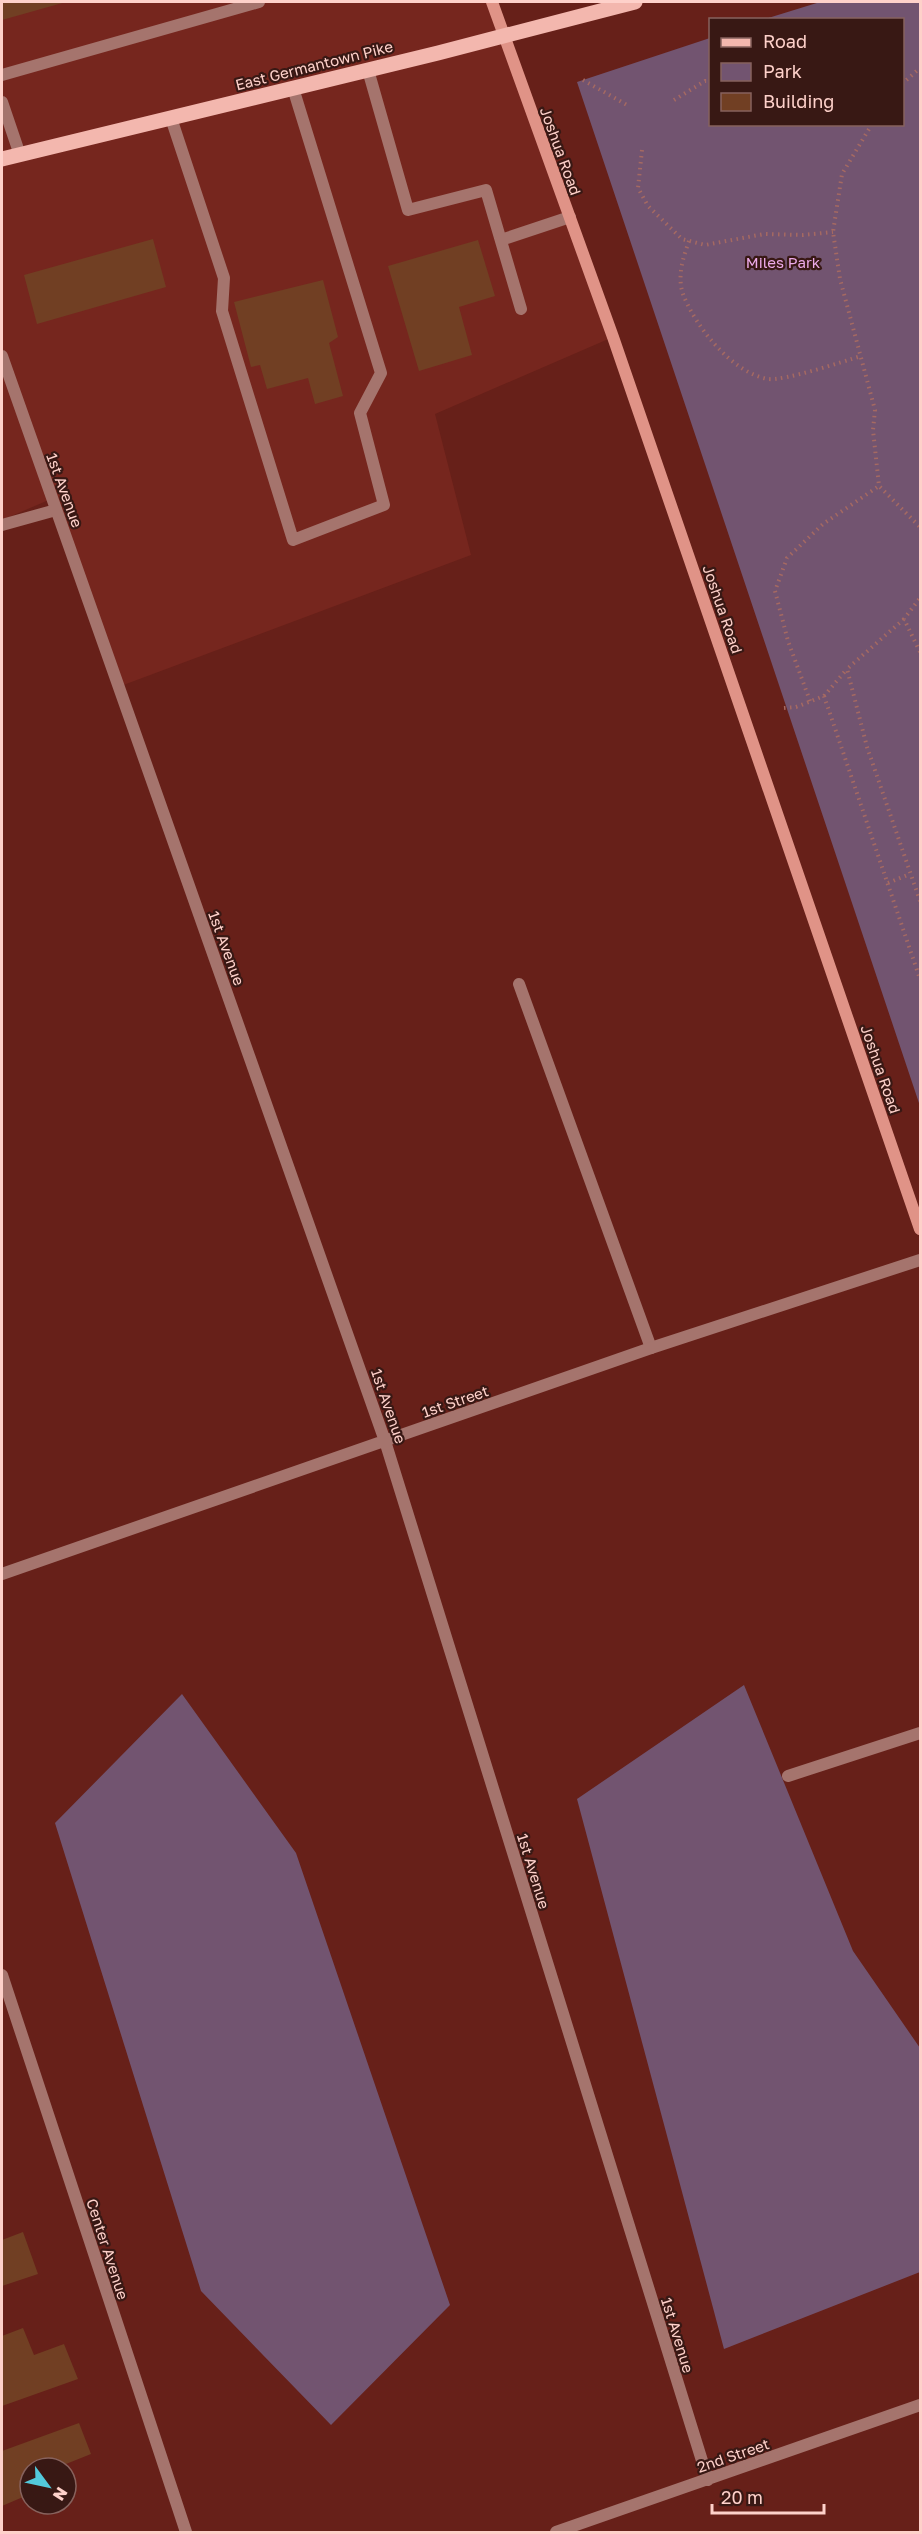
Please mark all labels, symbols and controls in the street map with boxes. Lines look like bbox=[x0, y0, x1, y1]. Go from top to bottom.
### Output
legend bbox=[709, 18, 904, 126]
text: Road bbox=[763, 30, 807, 52]
street label: East Germantown Pike bbox=[233, 37, 395, 93]
text: Park bbox=[763, 60, 802, 82]
text: Building bbox=[763, 90, 834, 112]
street label: Joshua Road bbox=[537, 104, 585, 198]
park label: Miles Park bbox=[746, 253, 821, 271]
street label: 1st Avenue bbox=[43, 450, 87, 530]
street label: Joshua Road bbox=[699, 562, 747, 656]
street label: 1st Avenue bbox=[205, 908, 249, 988]
street label: Joshua Road bbox=[857, 1022, 905, 1116]
street label: 1st Avenue bbox=[368, 1366, 410, 1446]
street label: 1st Street bbox=[419, 1381, 491, 1421]
street label: 1st Avenue bbox=[514, 1831, 554, 1911]
street label: Center Avenue bbox=[83, 2196, 133, 2302]
street label: 1st Avenue bbox=[658, 2295, 698, 2375]
street label: 2nd Street bbox=[694, 2434, 772, 2476]
north arrow bbox=[18, 2456, 78, 2516]
scale bar bbox=[712, 2477, 824, 2515]
text: N bbox=[49, 2484, 72, 2505]
text: 20 m bbox=[721, 2486, 763, 2508]

